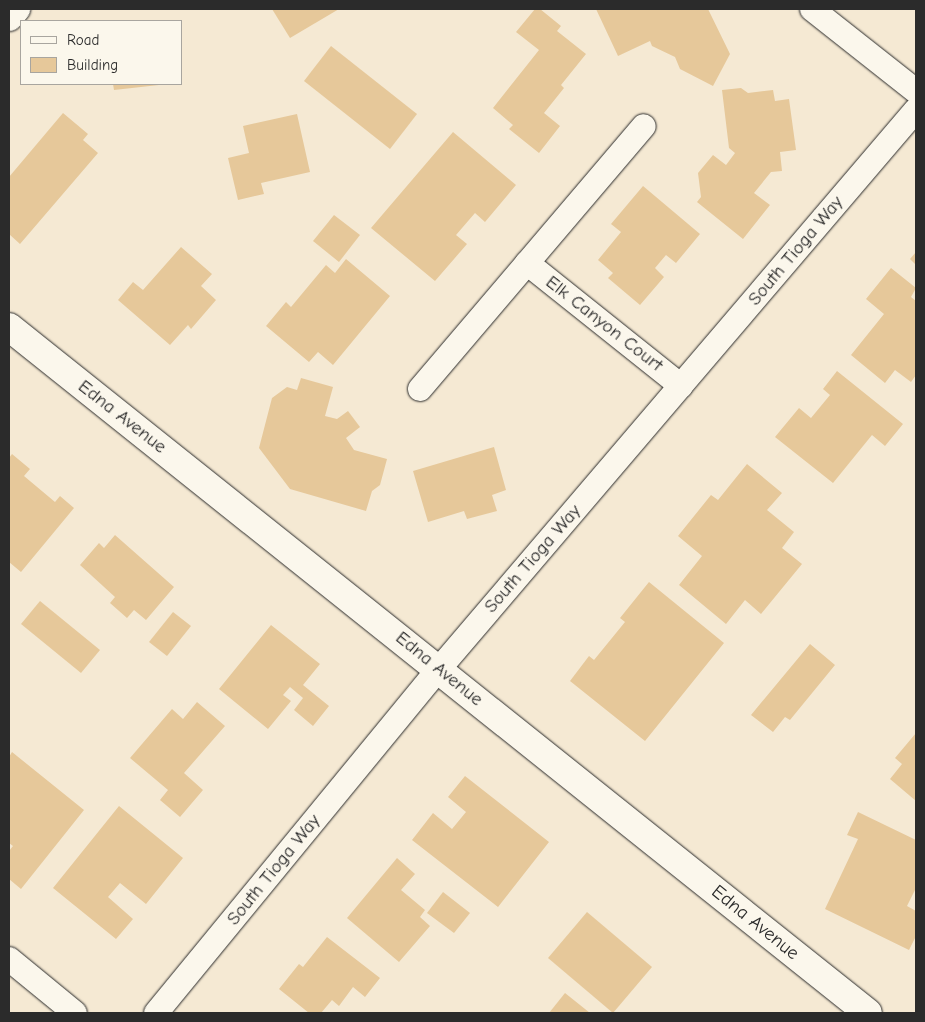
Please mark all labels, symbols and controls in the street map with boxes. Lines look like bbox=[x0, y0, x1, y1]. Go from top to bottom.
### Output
legend bbox=[20, 20, 182, 85]
text: Road bbox=[67, 31, 99, 49]
text: Building bbox=[67, 56, 118, 74]
street label: South Tioga Way bbox=[743, 192, 849, 310]
street label: Elk Canyon Court bbox=[541, 271, 667, 377]
street label: Edna Avenue bbox=[73, 375, 171, 459]
street label: South Tioga Way bbox=[480, 500, 586, 618]
street label: Edna Avenue bbox=[391, 627, 487, 711]
street label: South Tioga Way bbox=[222, 810, 326, 930]
street label: Edna Avenue bbox=[707, 881, 803, 965]

